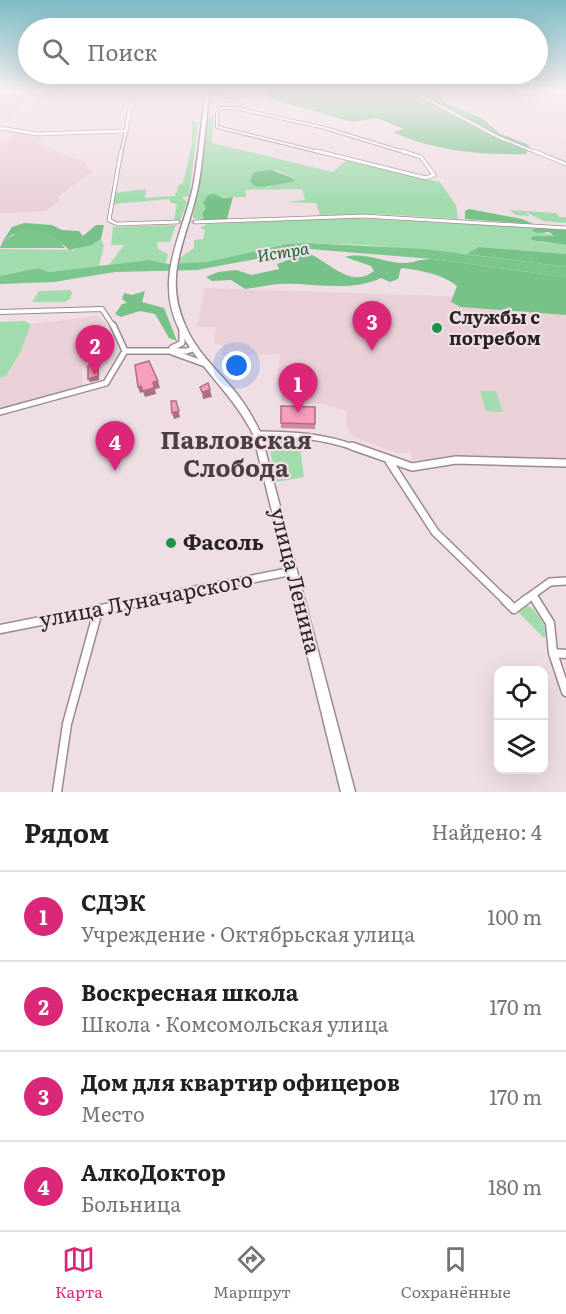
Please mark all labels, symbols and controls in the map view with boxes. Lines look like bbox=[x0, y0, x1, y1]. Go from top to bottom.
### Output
search box bbox=[18, 18, 548, 84]
icon: search bbox=[39, 35, 72, 68]
text: Поиск bbox=[87, 35, 157, 68]
water label: Истра bbox=[255, 235, 311, 267]
pin: 3 bbox=[352, 302, 392, 351]
place label: Службы с погребом bbox=[449, 303, 541, 351]
marker: Службы с погребом bbox=[430, 321, 444, 335]
pin: 2 bbox=[76, 326, 115, 375]
your location bbox=[222, 351, 251, 380]
pin: 1 bbox=[278, 364, 318, 413]
district label: Павловская Слобода bbox=[160, 421, 312, 484]
pin: 4 bbox=[96, 422, 134, 471]
street label: улица Ленина bbox=[264, 504, 331, 657]
place label: Фасоль bbox=[183, 525, 264, 556]
marker: Фасоль bbox=[164, 536, 178, 550]
street label: улица Луначарского bbox=[36, 562, 255, 633]
map controls bbox=[494, 666, 548, 774]
button: locate bbox=[494, 666, 548, 720]
button: layers bbox=[494, 720, 548, 774]
text: Рядом bbox=[24, 812, 109, 851]
text: Найдено: 4 bbox=[431, 816, 542, 846]
text: СДЭК bbox=[81, 885, 146, 918]
text: 1 bbox=[39, 901, 48, 931]
text: 100 m bbox=[487, 901, 542, 931]
text: Учреждение · Октябрьская улица bbox=[81, 918, 415, 948]
text: Воскресная школа bbox=[81, 975, 298, 1008]
text: 2 bbox=[38, 991, 49, 1021]
text: 170 m bbox=[489, 991, 542, 1021]
text: Школа · Комсомольская улица bbox=[81, 1008, 389, 1038]
text: Дом для квартир офицеров bbox=[81, 1065, 400, 1098]
text: 3 bbox=[38, 1081, 49, 1111]
text: 170 m bbox=[489, 1081, 542, 1111]
text: Место bbox=[81, 1098, 145, 1128]
text: АлкоДоктор bbox=[81, 1155, 226, 1188]
text: 4 bbox=[37, 1171, 50, 1201]
text: 180 m bbox=[488, 1171, 542, 1201]
text: Больница bbox=[81, 1188, 181, 1218]
tab: Карта bbox=[55, 1243, 103, 1303]
tab: Маршрут bbox=[213, 1243, 291, 1303]
tab: Сохранённые bbox=[401, 1243, 511, 1303]

